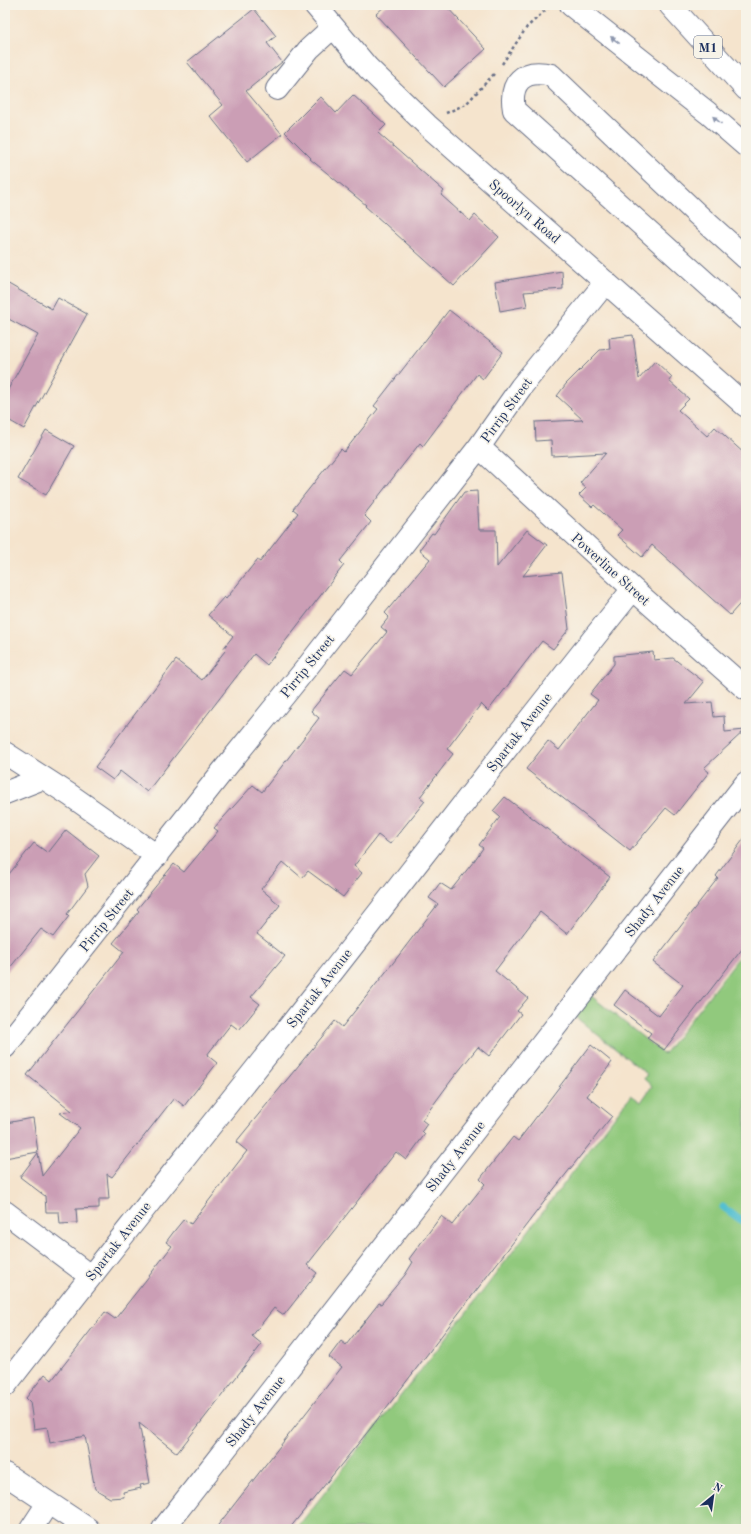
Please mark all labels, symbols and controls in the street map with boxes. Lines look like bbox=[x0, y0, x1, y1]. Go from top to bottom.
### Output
one-way arrow bbox=[609, 35, 620, 44]
road number: M1 bbox=[694, 36, 722, 58]
one-way arrow bbox=[711, 116, 722, 125]
street label: Spoorlyn Road bbox=[486, 177, 563, 246]
street label: Pirrip Street bbox=[479, 375, 535, 446]
street label: Powerline Street bbox=[568, 531, 652, 609]
street label: Pirrip Street bbox=[278, 632, 337, 701]
street label: Spartak Avenue bbox=[485, 690, 555, 775]
street label: Shady Avenue bbox=[623, 863, 687, 940]
street label: Pirrip Street bbox=[77, 886, 136, 955]
street label: Spartak Avenue bbox=[285, 946, 355, 1031]
street label: Shady Avenue bbox=[424, 1118, 488, 1195]
street label: Spartak Avenue bbox=[84, 1199, 154, 1284]
street label: Shady Avenue bbox=[224, 1373, 288, 1450]
north arrow bbox=[693, 1476, 733, 1516]
text: N bbox=[711, 1482, 724, 1496]

